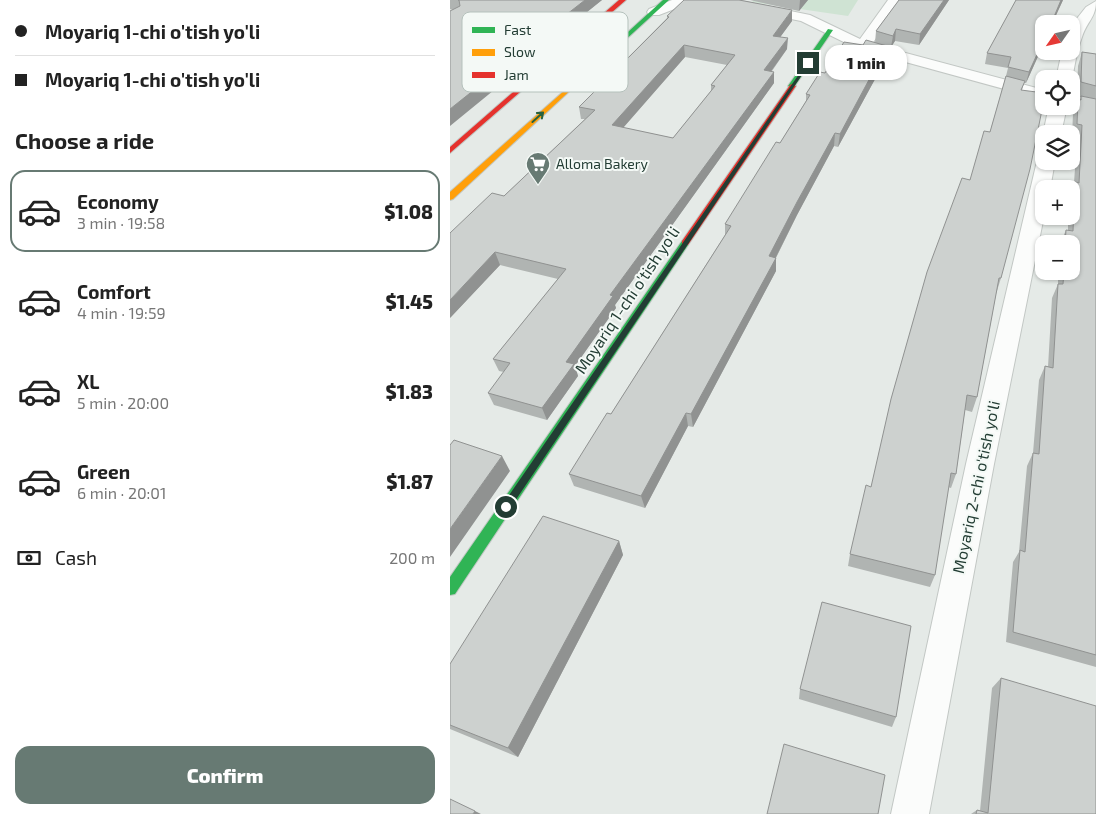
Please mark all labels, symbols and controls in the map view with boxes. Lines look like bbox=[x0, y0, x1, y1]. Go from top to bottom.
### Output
legend bbox=[462, 12, 628, 92]
north arrow bbox=[1035, 15, 1080, 60]
map controls bbox=[1035, 15, 1080, 280]
text: Moyariq 1-chi o'tish yo'li bbox=[45, 20, 260, 43]
text: Fast bbox=[504, 21, 531, 38]
text: Slow bbox=[504, 43, 536, 60]
callout: 1 min bbox=[826, 46, 908, 80]
route end bbox=[797, 52, 819, 74]
text: 1 min bbox=[846, 53, 886, 72]
text: Jam bbox=[504, 66, 529, 83]
text: Moyariq 1-chi o'tish yo'li bbox=[45, 68, 260, 91]
button: locate bbox=[1035, 70, 1080, 115]
one-way arrow bbox=[531, 111, 544, 122]
button: layers bbox=[1035, 125, 1080, 170]
text: Choose a ride bbox=[15, 127, 154, 153]
supermarket icon: Alloma Bakery bbox=[525, 151, 551, 185]
place label: Alloma Bakery bbox=[556, 155, 648, 172]
button: + bbox=[1035, 180, 1080, 225]
icon: car bbox=[17, 189, 62, 234]
text: Economy bbox=[77, 190, 159, 213]
text: $1.08 bbox=[384, 200, 433, 223]
text: 3 min · 19:58 bbox=[77, 213, 165, 232]
street label: Moyariq 1-chi o'tish yo'li bbox=[570, 222, 683, 377]
button: − bbox=[1035, 235, 1080, 280]
icon: car bbox=[17, 279, 62, 324]
text: Comfort bbox=[77, 280, 151, 303]
text: $1.45 bbox=[386, 290, 433, 313]
text: 4 min · 19:59 bbox=[77, 303, 166, 322]
icon: car bbox=[17, 369, 62, 414]
text: XL bbox=[77, 370, 99, 393]
text: $1.83 bbox=[386, 380, 433, 403]
text: 5 min · 20:00 bbox=[77, 393, 169, 412]
street label: Moyariq 2-chi o'tish yo'li bbox=[948, 399, 1003, 575]
icon: car bbox=[17, 459, 62, 504]
text: Green bbox=[77, 460, 130, 483]
text: $1.87 bbox=[386, 470, 433, 493]
text: 6 min · 20:01 bbox=[77, 483, 166, 502]
route start bbox=[495, 496, 517, 518]
icon: cash bbox=[15, 544, 43, 572]
text: Cash bbox=[55, 546, 97, 569]
text: 200 m bbox=[389, 548, 435, 567]
button: Confirm bbox=[15, 746, 435, 804]

